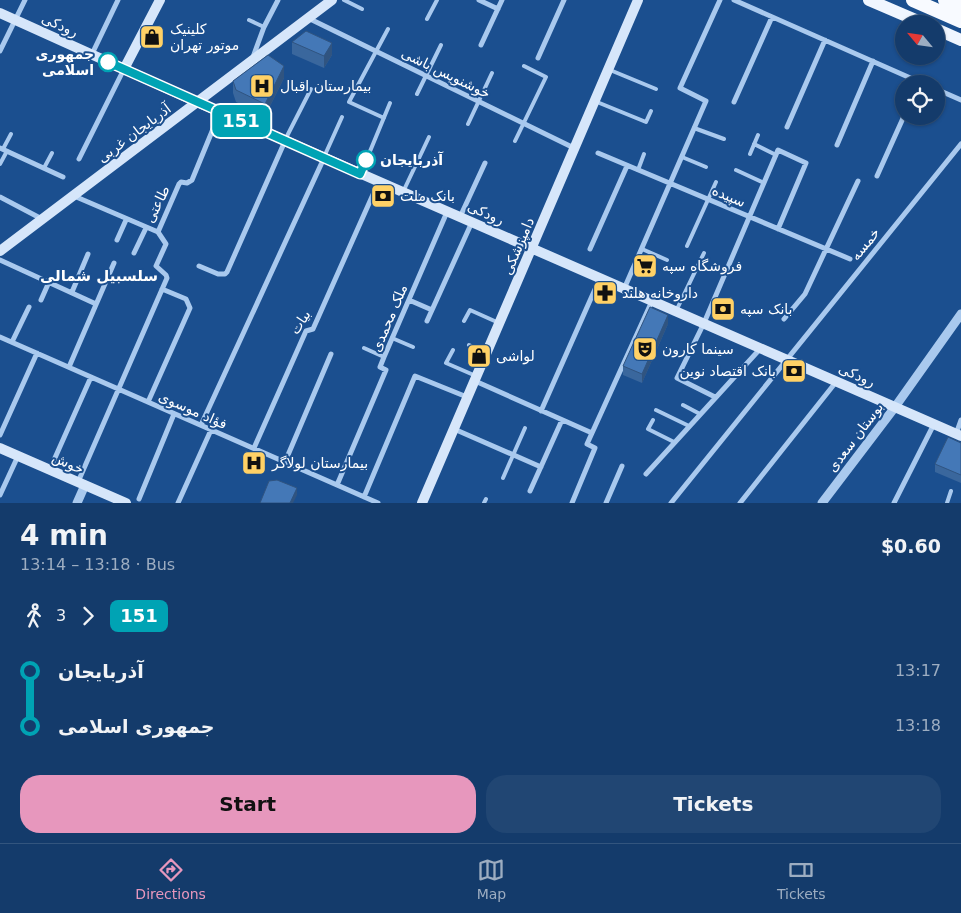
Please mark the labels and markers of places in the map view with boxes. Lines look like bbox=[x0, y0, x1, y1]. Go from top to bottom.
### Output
place label: کلینیک موتور تهران bbox=[170, 21, 239, 54]
shop icon: کلینیک موتور تهران bbox=[139, 24, 165, 50]
place label: جمهوری اسلامی bbox=[36, 46, 94, 78]
marker: جمهوری اسلامی bbox=[98, 52, 118, 72]
hospital icon: بیمارستان اقبال bbox=[249, 73, 275, 99]
place label: بیمارستان اقبال bbox=[280, 78, 371, 95]
marker: آذربایجان bbox=[356, 150, 376, 170]
place label: آذربایجان bbox=[380, 151, 444, 168]
bank icon: بانک ملت bbox=[370, 183, 396, 209]
place label: بانک ملت bbox=[400, 188, 455, 204]
supermarket icon: فروشگاه سپه bbox=[632, 253, 658, 279]
place label: فروشگاه سپه bbox=[662, 258, 742, 275]
pharmacy icon: داروخانه هلند bbox=[592, 280, 618, 306]
place label: داروخانه هلند bbox=[622, 285, 698, 302]
bank icon: بانک سپه bbox=[710, 296, 736, 322]
place label: بانک سپه bbox=[740, 301, 793, 318]
theatre icon: سینما کارون bbox=[632, 336, 658, 362]
place label: سینما کارون bbox=[662, 341, 734, 358]
shop icon: لواشی bbox=[466, 343, 492, 369]
place label: لواشی bbox=[496, 348, 535, 365]
bank icon: بانک اقتصاد نوین bbox=[781, 358, 807, 384]
place label: بانک اقتصاد نوین bbox=[679, 363, 776, 380]
hospital icon: بیمارستان لولاگر bbox=[241, 450, 267, 476]
place label: بیمارستان لولاگر bbox=[271, 455, 368, 472]

